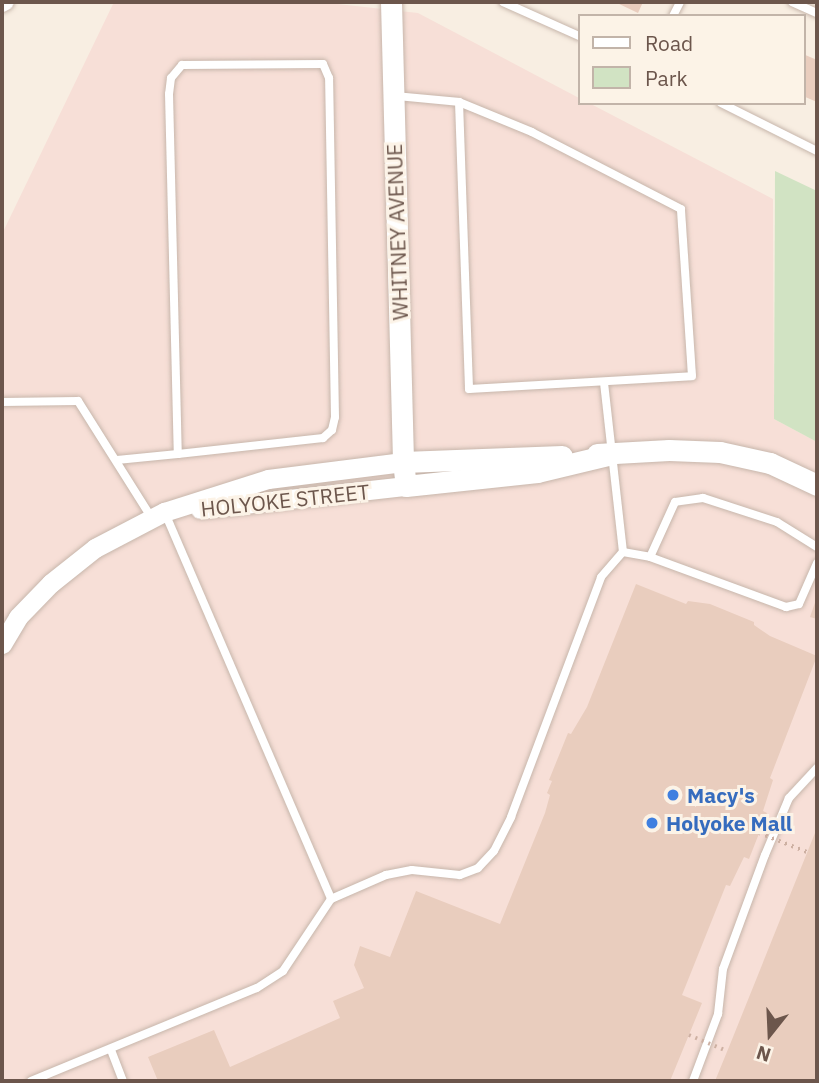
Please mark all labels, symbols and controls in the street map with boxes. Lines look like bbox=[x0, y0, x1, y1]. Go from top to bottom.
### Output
legend bbox=[578, 14, 805, 105]
text: Road bbox=[645, 29, 693, 57]
text: Park bbox=[645, 64, 688, 92]
street label: WHITNEY AVENUE bbox=[381, 143, 413, 321]
street label: HOLYOKE STREET bbox=[199, 479, 371, 521]
place label: Macy's bbox=[687, 782, 755, 808]
marker: Macy's bbox=[665, 787, 681, 803]
place label: Holyoke Mall bbox=[666, 810, 792, 836]
marker: Holyoke Mall bbox=[644, 815, 660, 831]
north arrow bbox=[735, 999, 805, 1069]
text: N bbox=[753, 1040, 774, 1068]

